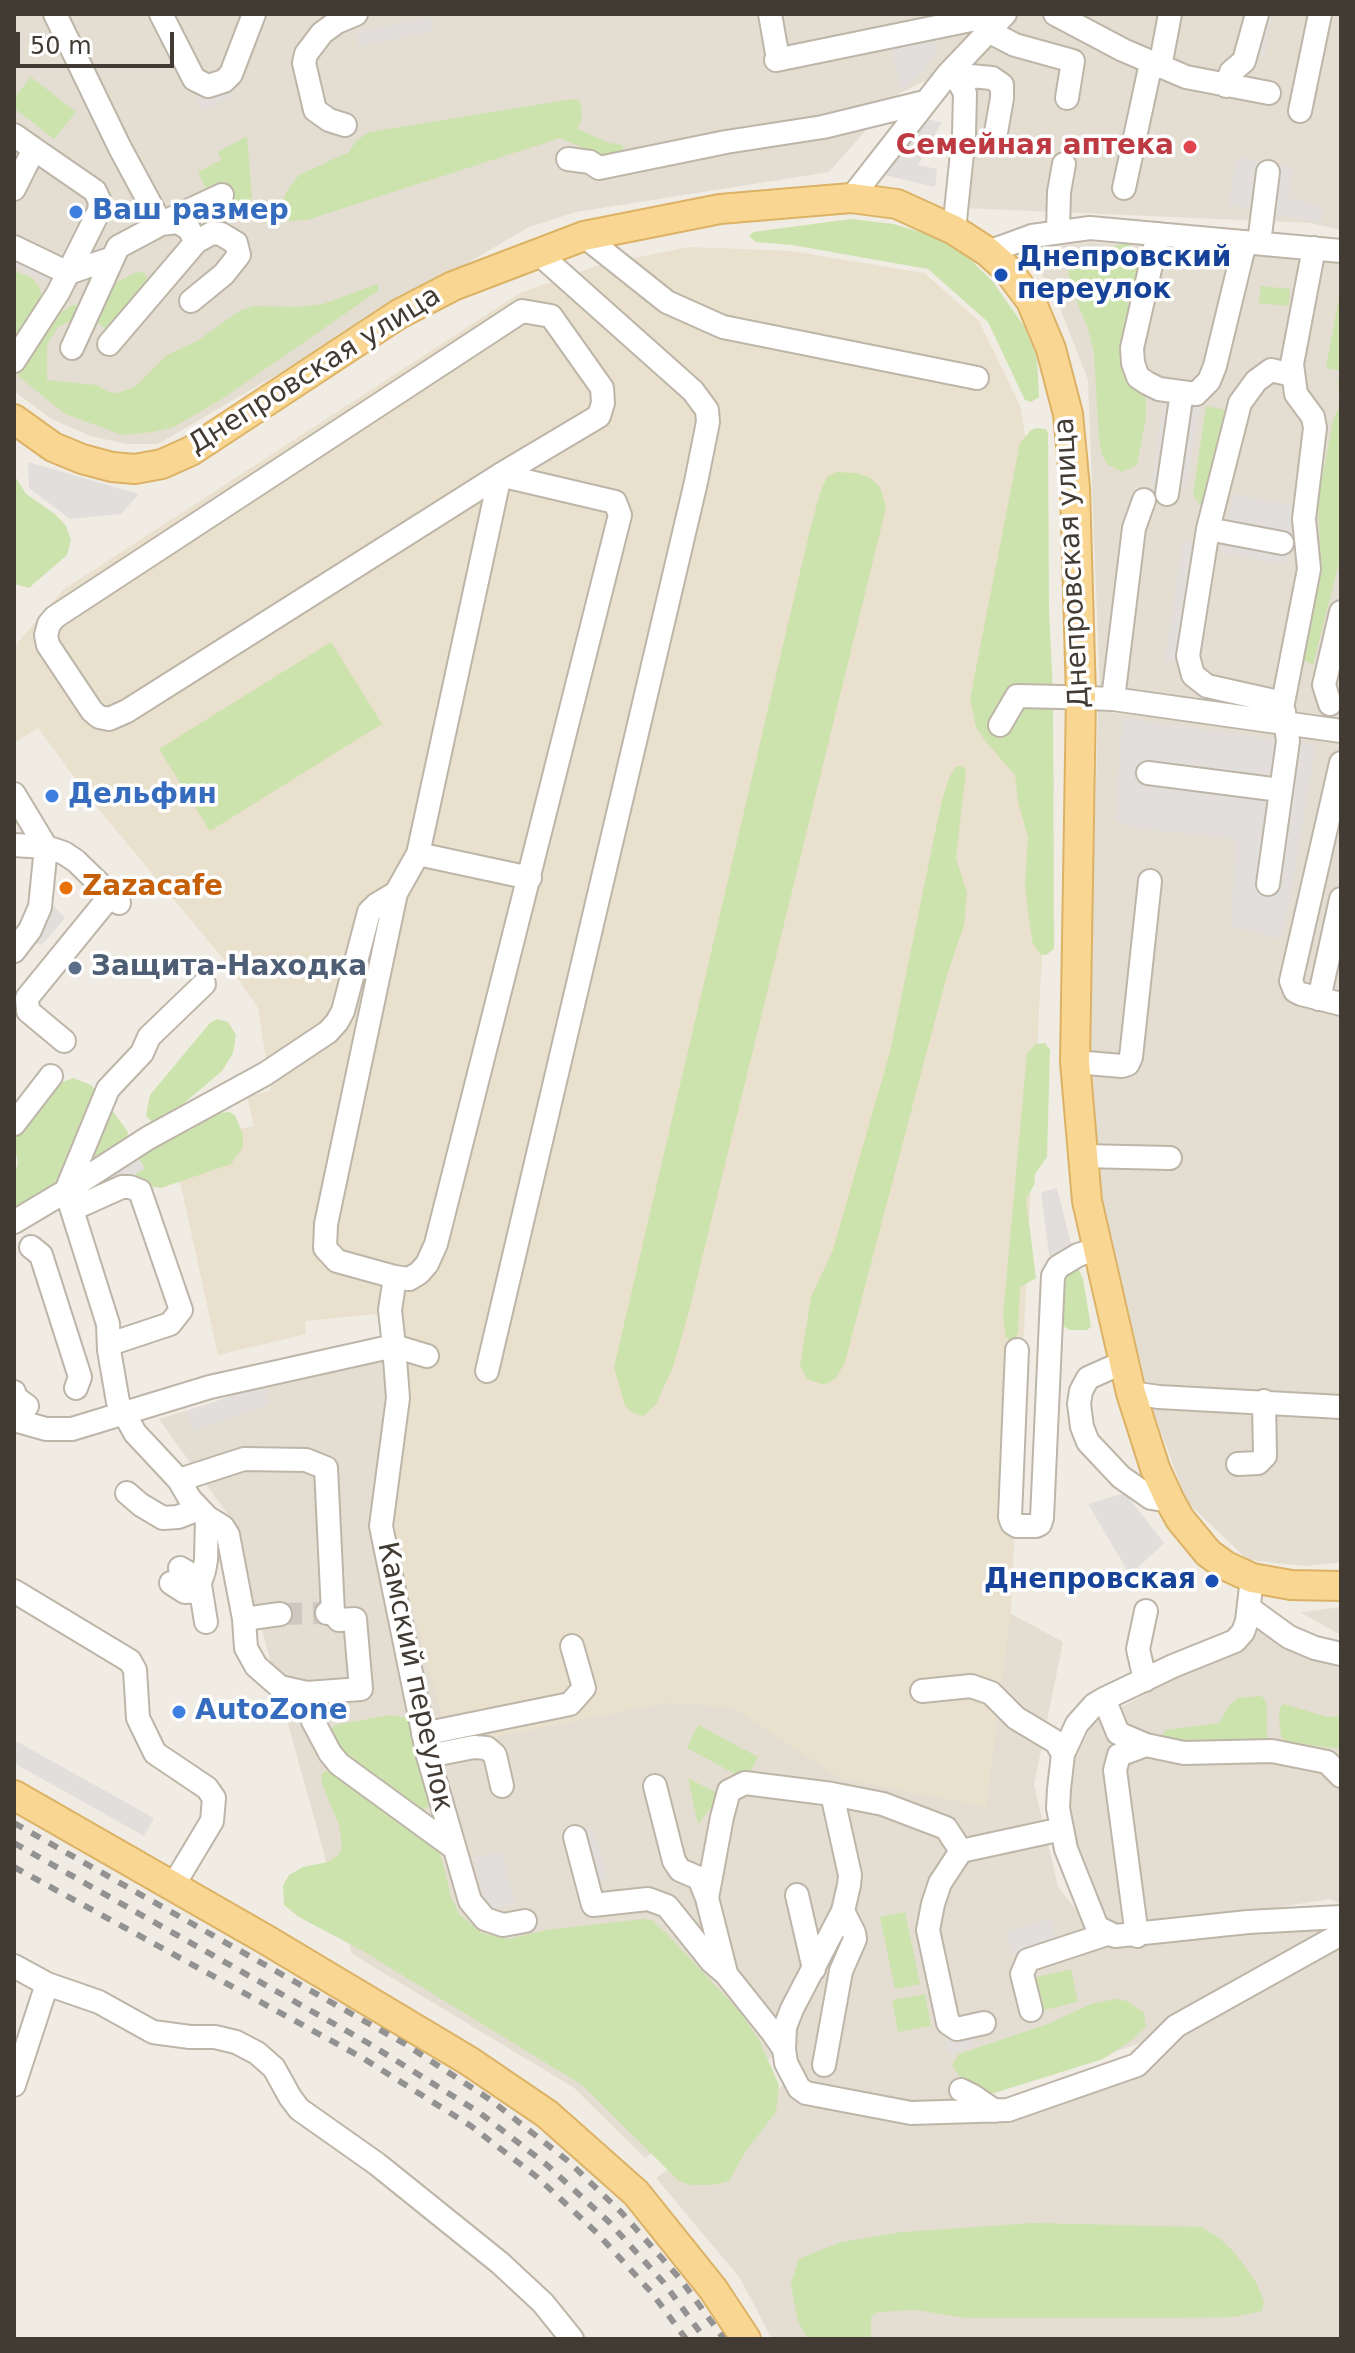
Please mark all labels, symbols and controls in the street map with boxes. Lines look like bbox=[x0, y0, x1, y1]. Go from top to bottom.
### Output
scale bar bbox=[20, 16, 178, 66]
text: 50 m bbox=[30, 32, 92, 60]
place label: Семейная аптека bbox=[896, 130, 1174, 164]
marker: Семейная аптека bbox=[1181, 138, 1199, 156]
place label: Ваш размер bbox=[92, 195, 289, 229]
marker: Ваш размер bbox=[67, 203, 85, 221]
place label: Днепровский переулок bbox=[1017, 242, 1231, 308]
marker: Днепровский переулок bbox=[992, 266, 1010, 284]
street label: Днепровская улица bbox=[183, 280, 447, 462]
street label: Днепровская улица bbox=[1049, 417, 1097, 709]
place label: Дельфин bbox=[68, 779, 217, 813]
marker: Дельфин bbox=[43, 787, 61, 805]
place label: Zazacafe bbox=[82, 871, 223, 905]
marker: Zazacafe bbox=[57, 879, 75, 897]
place label: Защита-Находка bbox=[91, 951, 367, 985]
marker: Защита-Находка bbox=[66, 959, 84, 977]
street label: Камский переулок bbox=[369, 1539, 459, 1815]
place label: Днепровская bbox=[984, 1564, 1196, 1598]
marker: Днепровская bbox=[1203, 1572, 1221, 1590]
place label: AutoZone bbox=[195, 1695, 348, 1729]
marker: AutoZone bbox=[170, 1703, 188, 1721]

